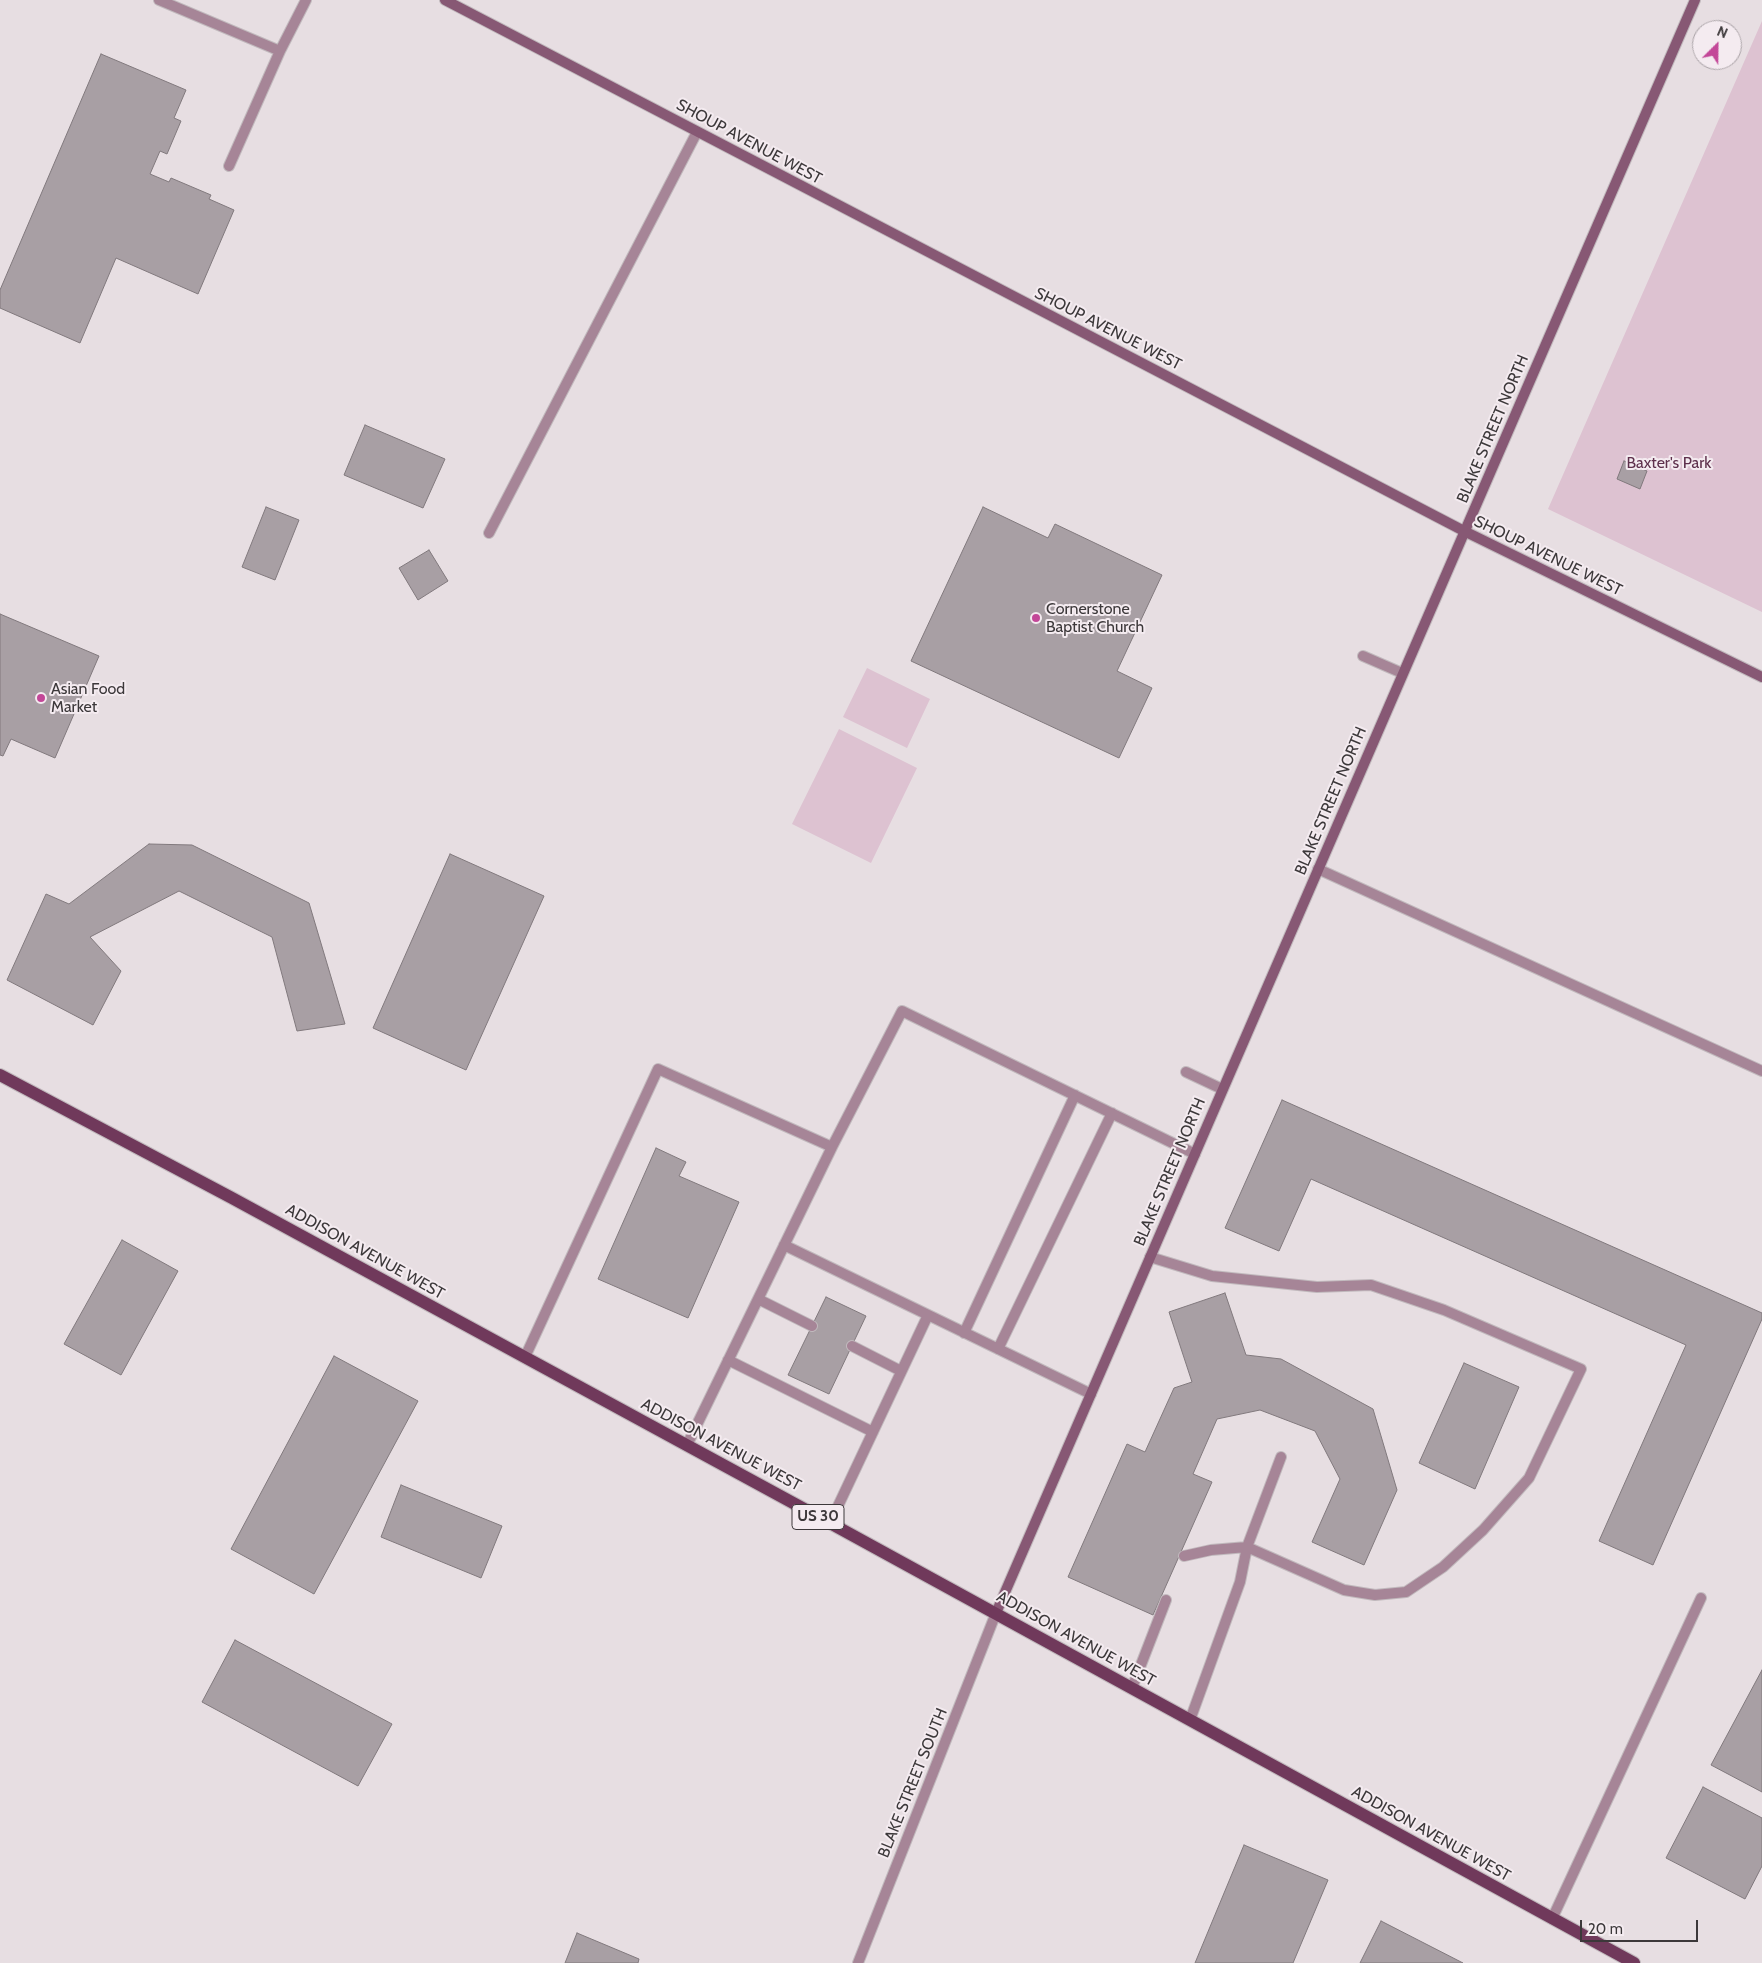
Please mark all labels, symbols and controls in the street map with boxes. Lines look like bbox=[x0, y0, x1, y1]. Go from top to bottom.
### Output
north arrow bbox=[1692, 20, 1742, 70]
text: N bbox=[1714, 22, 1731, 42]
street label: SHOUP AVENUE WEST bbox=[673, 95, 825, 189]
street label: SHOUP AVENUE WEST bbox=[1031, 284, 1185, 374]
street label: BLAKE STREET NORTH bbox=[1453, 352, 1533, 506]
park label: Baxter's Park bbox=[1626, 453, 1712, 473]
street label: SHOUP AVENUE WEST bbox=[1471, 512, 1625, 600]
place label: Cornerstone Baptist Church bbox=[1046, 599, 1144, 637]
marker: Cornerstone Baptist Church bbox=[1030, 612, 1042, 624]
place label: Asian Food Market bbox=[51, 679, 125, 717]
marker: Asian Food Market bbox=[35, 692, 47, 704]
street label: BLAKE STREET NORTH bbox=[1291, 724, 1371, 878]
street label: BLAKE STREET NORTH bbox=[1130, 1095, 1210, 1249]
street label: ADDISON AVENUE WEST bbox=[282, 1200, 448, 1304]
street label: ADDISON AVENUE WEST bbox=[638, 1395, 804, 1495]
road number: US 30 bbox=[792, 1504, 844, 1530]
street label: ADDISON AVENUE WEST bbox=[993, 1587, 1159, 1691]
street label: BLAKE STREET SOUTH bbox=[874, 1706, 952, 1860]
street label: ADDISON AVENUE WEST bbox=[1348, 1782, 1514, 1886]
scale bar bbox=[1582, 1910, 1700, 1942]
text: 20 m bbox=[1588, 1920, 1623, 1938]

